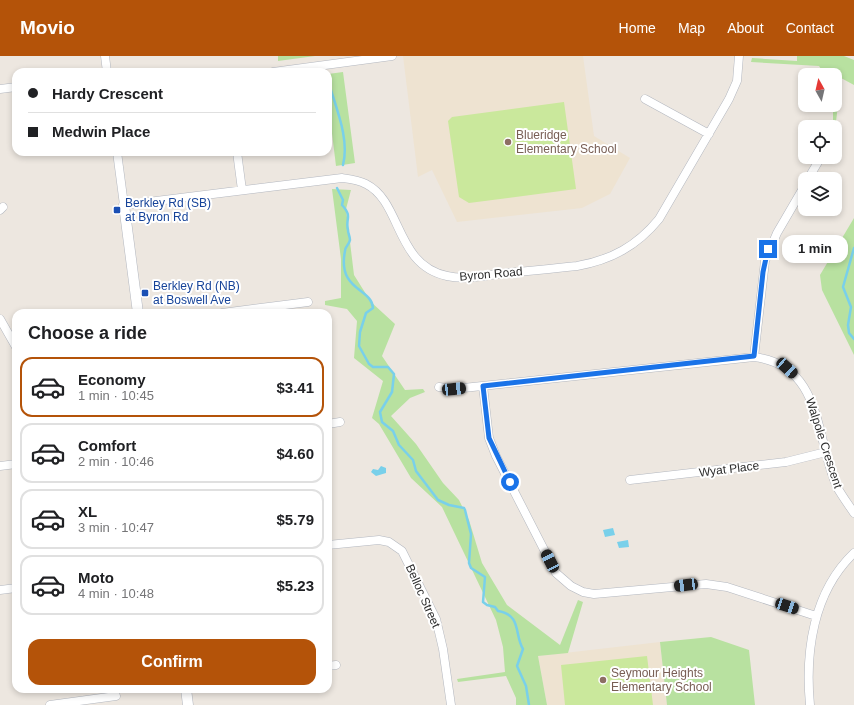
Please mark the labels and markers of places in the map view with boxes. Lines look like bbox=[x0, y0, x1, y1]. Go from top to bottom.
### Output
place label: Blueridge Elementary School bbox=[516, 128, 617, 156]
marker: Blueridge Elementary School bbox=[503, 137, 513, 147]
place label: Berkley Rd (SB) at Byron Rd bbox=[125, 196, 211, 224]
marker: Berkley Rd (SB) at Byron Rd bbox=[112, 205, 122, 215]
place label: Berkley Rd (NB) at Boswell Ave bbox=[153, 279, 240, 307]
marker: Berkley Rd (NB) at Boswell Ave bbox=[140, 288, 150, 298]
place label: Seymour Heights Elementary School bbox=[611, 666, 712, 694]
marker: Seymour Heights Elementary School bbox=[598, 675, 608, 685]

